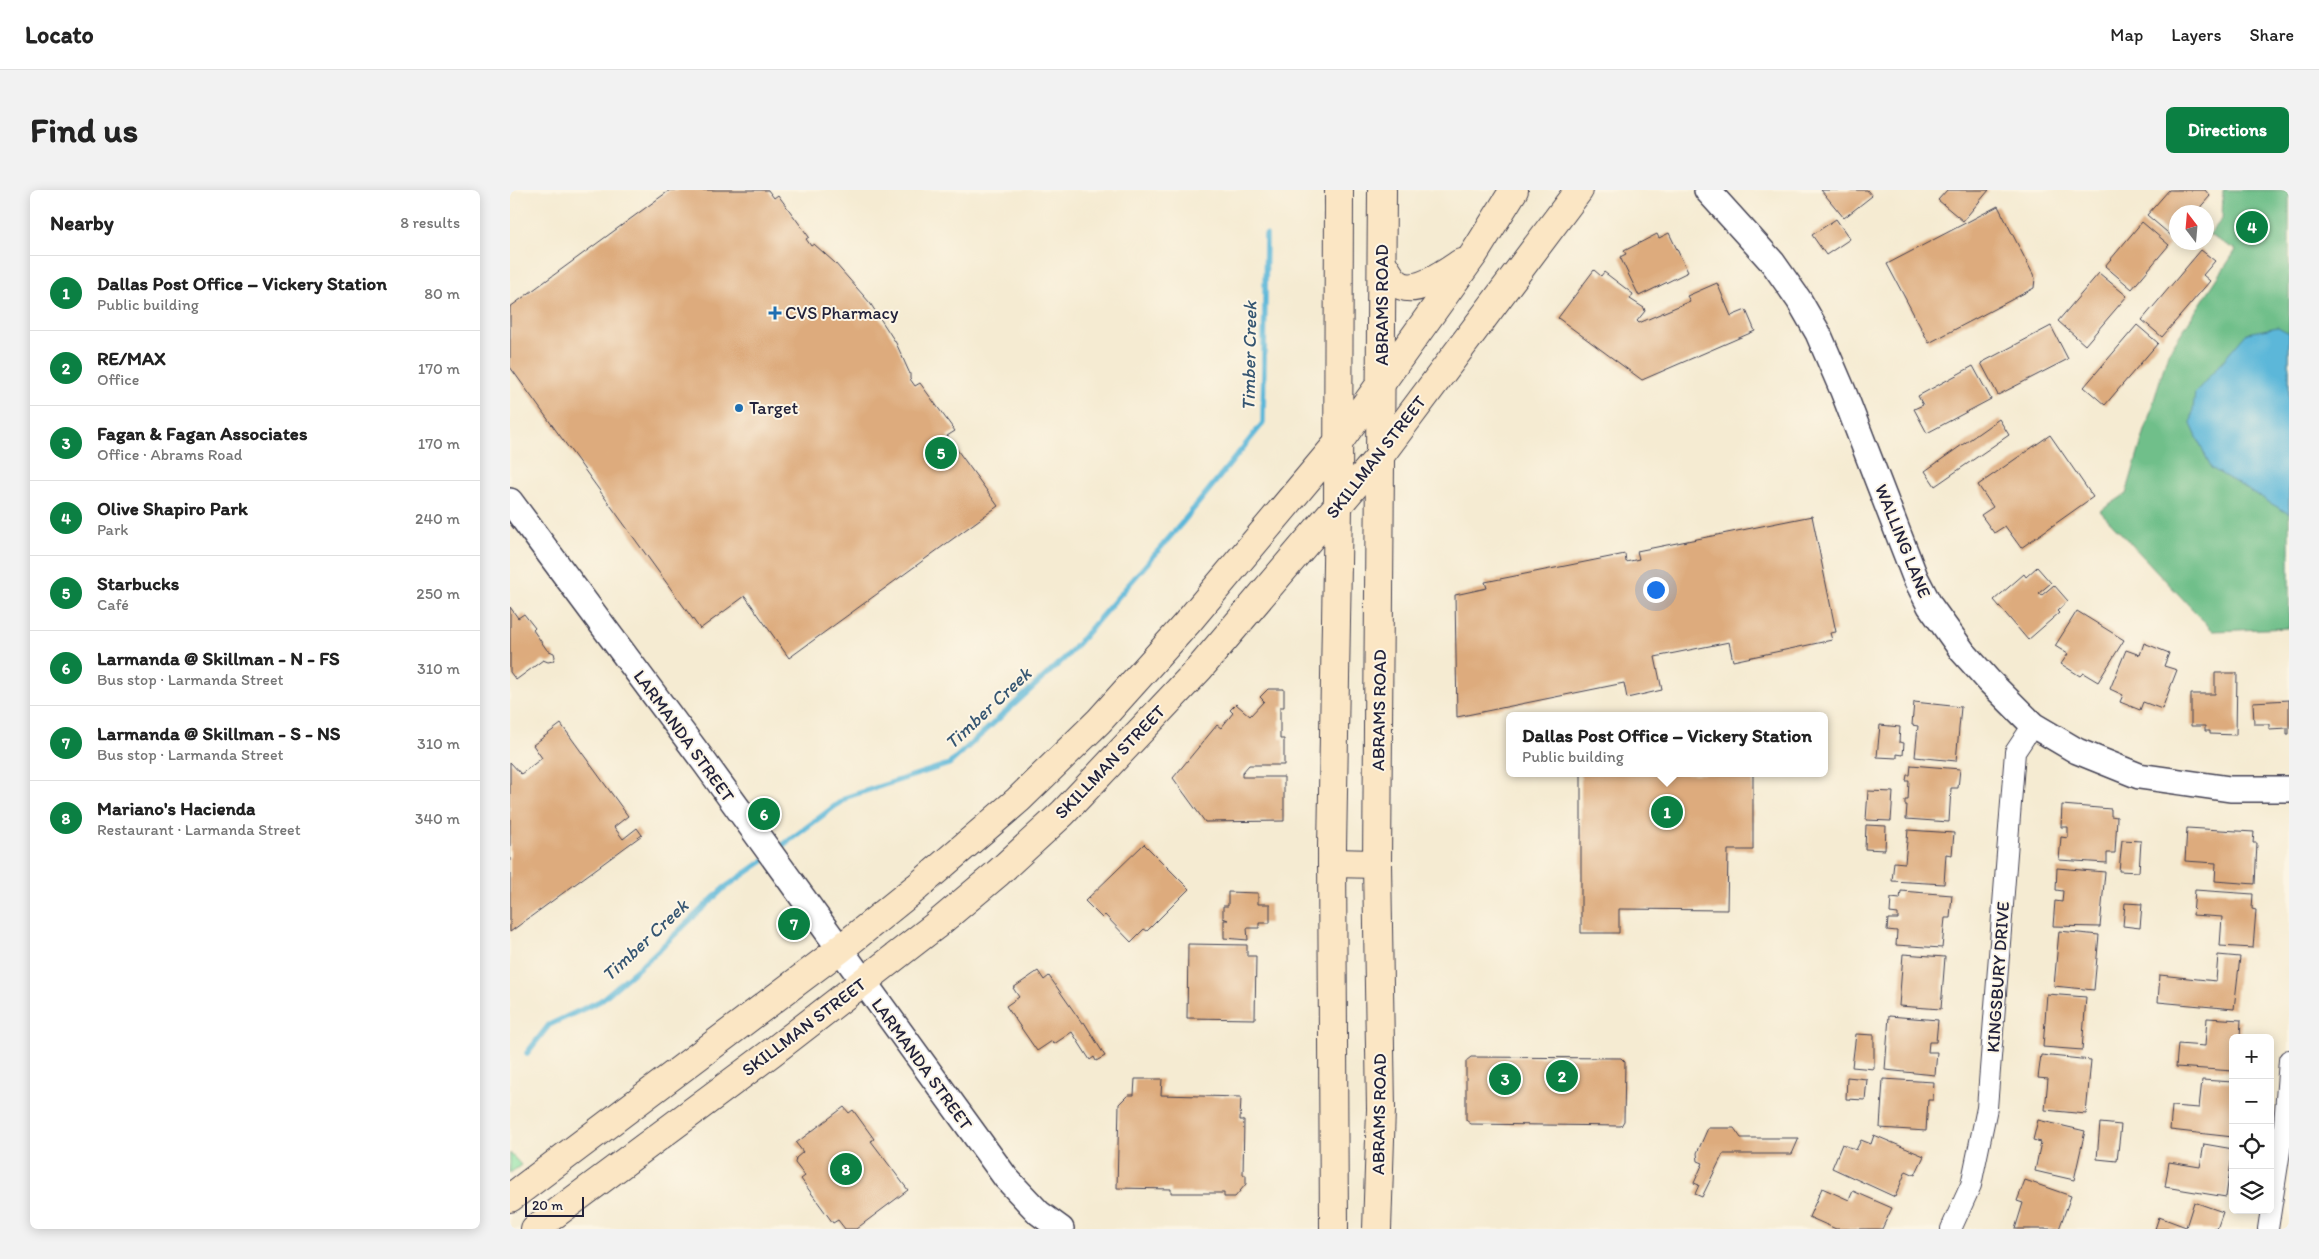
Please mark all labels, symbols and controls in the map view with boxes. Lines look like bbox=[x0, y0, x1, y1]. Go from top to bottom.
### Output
text: Locato bbox=[25, 20, 94, 49]
text: Map bbox=[2110, 24, 2143, 46]
text: Layers bbox=[2171, 24, 2221, 46]
text: Share bbox=[2249, 24, 2294, 46]
button: Directions bbox=[2166, 107, 2289, 153]
text: Find us bbox=[30, 109, 138, 151]
north arrow bbox=[2169, 205, 2214, 250]
pin: 4 bbox=[2236, 208, 2268, 246]
text: Nearby bbox=[50, 210, 114, 235]
text: 8 results bbox=[400, 213, 460, 232]
street label: ABRAMS ROAD bbox=[1371, 244, 1393, 366]
text: Dallas Post Office – Vickery Station bbox=[97, 272, 387, 295]
text: 1 bbox=[62, 284, 70, 303]
text: 80 m bbox=[424, 284, 460, 303]
text: Public building bbox=[97, 295, 199, 314]
water label: Timber Creek bbox=[1237, 300, 1261, 411]
place label: CVS Pharmacy bbox=[785, 302, 899, 324]
marker: CVS Pharmacy bbox=[769, 307, 781, 319]
text: RE/MAX bbox=[97, 347, 166, 370]
text: 2 bbox=[62, 359, 70, 378]
text: 170 m bbox=[418, 359, 460, 378]
text: Office bbox=[97, 370, 139, 389]
street label: SKILLMAN STREET bbox=[1321, 391, 1431, 523]
place label: Target bbox=[749, 397, 799, 419]
marker: Target bbox=[733, 402, 745, 414]
text: Fagan & Fagan Associates bbox=[97, 422, 307, 445]
text: 3 bbox=[62, 434, 70, 453]
text: 170 m bbox=[418, 434, 460, 453]
pin: 5 bbox=[925, 434, 957, 472]
text: Office · Abrams Road bbox=[97, 445, 242, 464]
street label: WALLING LANE bbox=[1870, 481, 1936, 601]
text: Olive Shapiro Park bbox=[97, 497, 248, 520]
text: 4 bbox=[61, 509, 71, 528]
text: 240 m bbox=[415, 509, 460, 528]
text: Park bbox=[97, 520, 128, 539]
text: Starbucks bbox=[97, 572, 179, 595]
your location bbox=[1643, 577, 1669, 603]
text: 5 bbox=[62, 584, 70, 603]
text: 250 m bbox=[416, 584, 460, 603]
text: Café bbox=[97, 595, 129, 614]
text: Larmanda @ Skillman - N - FS bbox=[97, 647, 340, 670]
street label: ABRAMS ROAD bbox=[1367, 649, 1391, 771]
text: 6 bbox=[62, 659, 70, 678]
text: 310 m bbox=[417, 659, 460, 678]
water label: Timber Creek bbox=[940, 661, 1037, 754]
street label: LARMANDA STREET bbox=[629, 666, 739, 806]
text: Bus stop · Larmanda Street bbox=[97, 670, 284, 689]
street label: SKILLMAN STREET bbox=[1050, 700, 1170, 824]
popup bbox=[1506, 712, 1828, 777]
text: Larmanda @ Skillman - S - NS bbox=[97, 722, 341, 745]
text: Dallas Post Office – Vickery Station bbox=[1522, 724, 1812, 747]
text: 7 bbox=[62, 734, 70, 753]
text: 310 m bbox=[417, 734, 460, 753]
text: Bus stop · Larmanda Street bbox=[97, 745, 284, 764]
text: Public building bbox=[1522, 747, 1624, 766]
pin: 1 bbox=[1651, 793, 1683, 831]
pin: 6 bbox=[748, 795, 780, 833]
text: Mariano's Hacienda bbox=[97, 797, 255, 820]
text: 8 bbox=[62, 809, 70, 828]
text: 340 m bbox=[415, 809, 460, 828]
text: Restaurant · Larmanda Street bbox=[97, 820, 301, 839]
water label: Timber Creek bbox=[597, 893, 694, 986]
street label: KINGSBURY DRIVE bbox=[1982, 901, 2014, 1053]
pin: 7 bbox=[778, 905, 810, 943]
street label: SKILLMAN STREET bbox=[738, 973, 870, 1081]
street label: LARMANDA STREET bbox=[867, 994, 977, 1134]
map controls bbox=[2229, 1034, 2274, 1214]
button: + bbox=[2229, 1034, 2274, 1079]
street label: ABRAMS ROAD bbox=[1367, 1053, 1391, 1175]
pin: 2 bbox=[1546, 1057, 1578, 1095]
pin: 3 bbox=[1489, 1060, 1521, 1098]
button: − bbox=[2229, 1079, 2274, 1124]
button: locate bbox=[2229, 1124, 2274, 1169]
pin: 8 bbox=[830, 1150, 862, 1188]
button: layers bbox=[2229, 1169, 2274, 1214]
scale bar bbox=[525, 1194, 584, 1217]
text: 20 m bbox=[532, 1197, 563, 1214]

